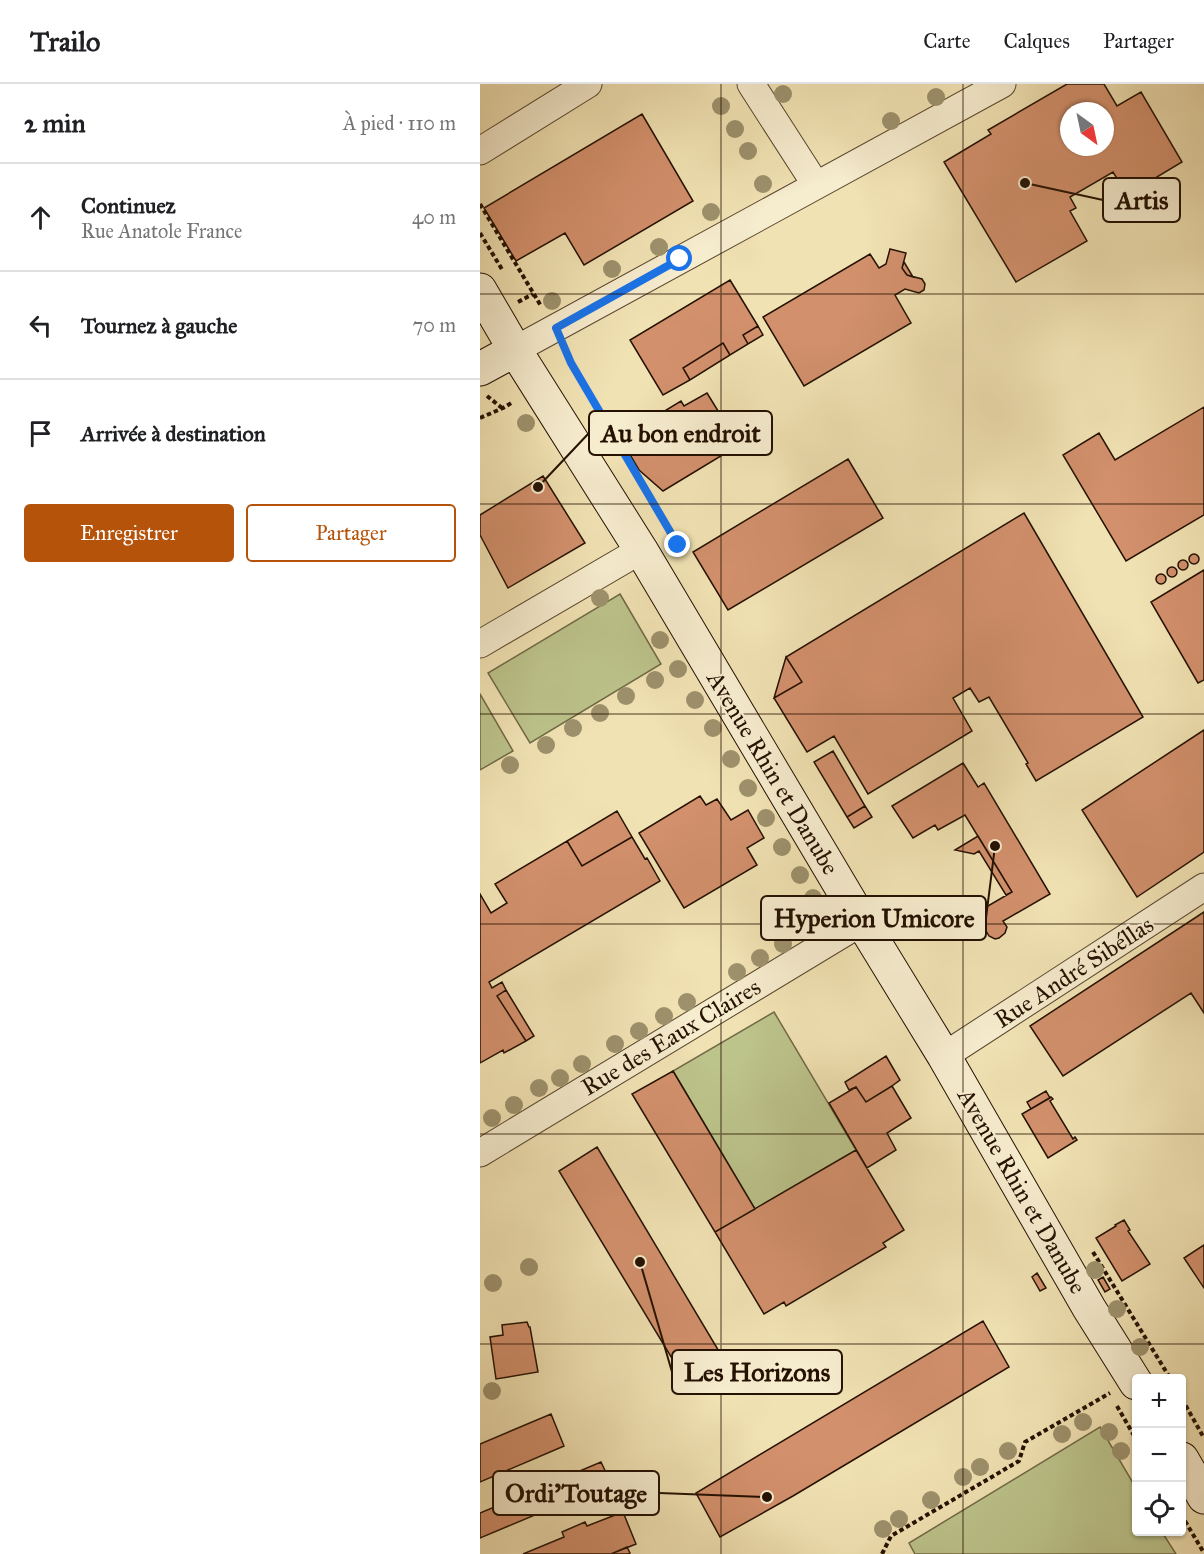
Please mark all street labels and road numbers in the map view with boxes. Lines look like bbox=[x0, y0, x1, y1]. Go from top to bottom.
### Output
street label: Avenue Rhin et Danube bbox=[700, 665, 846, 880]
street label: Rue André Sibéllas bbox=[989, 909, 1159, 1035]
street label: Rue des Eaux Claires bbox=[576, 972, 766, 1102]
street label: Avenue Rhin et Danube bbox=[950, 1082, 1093, 1299]

